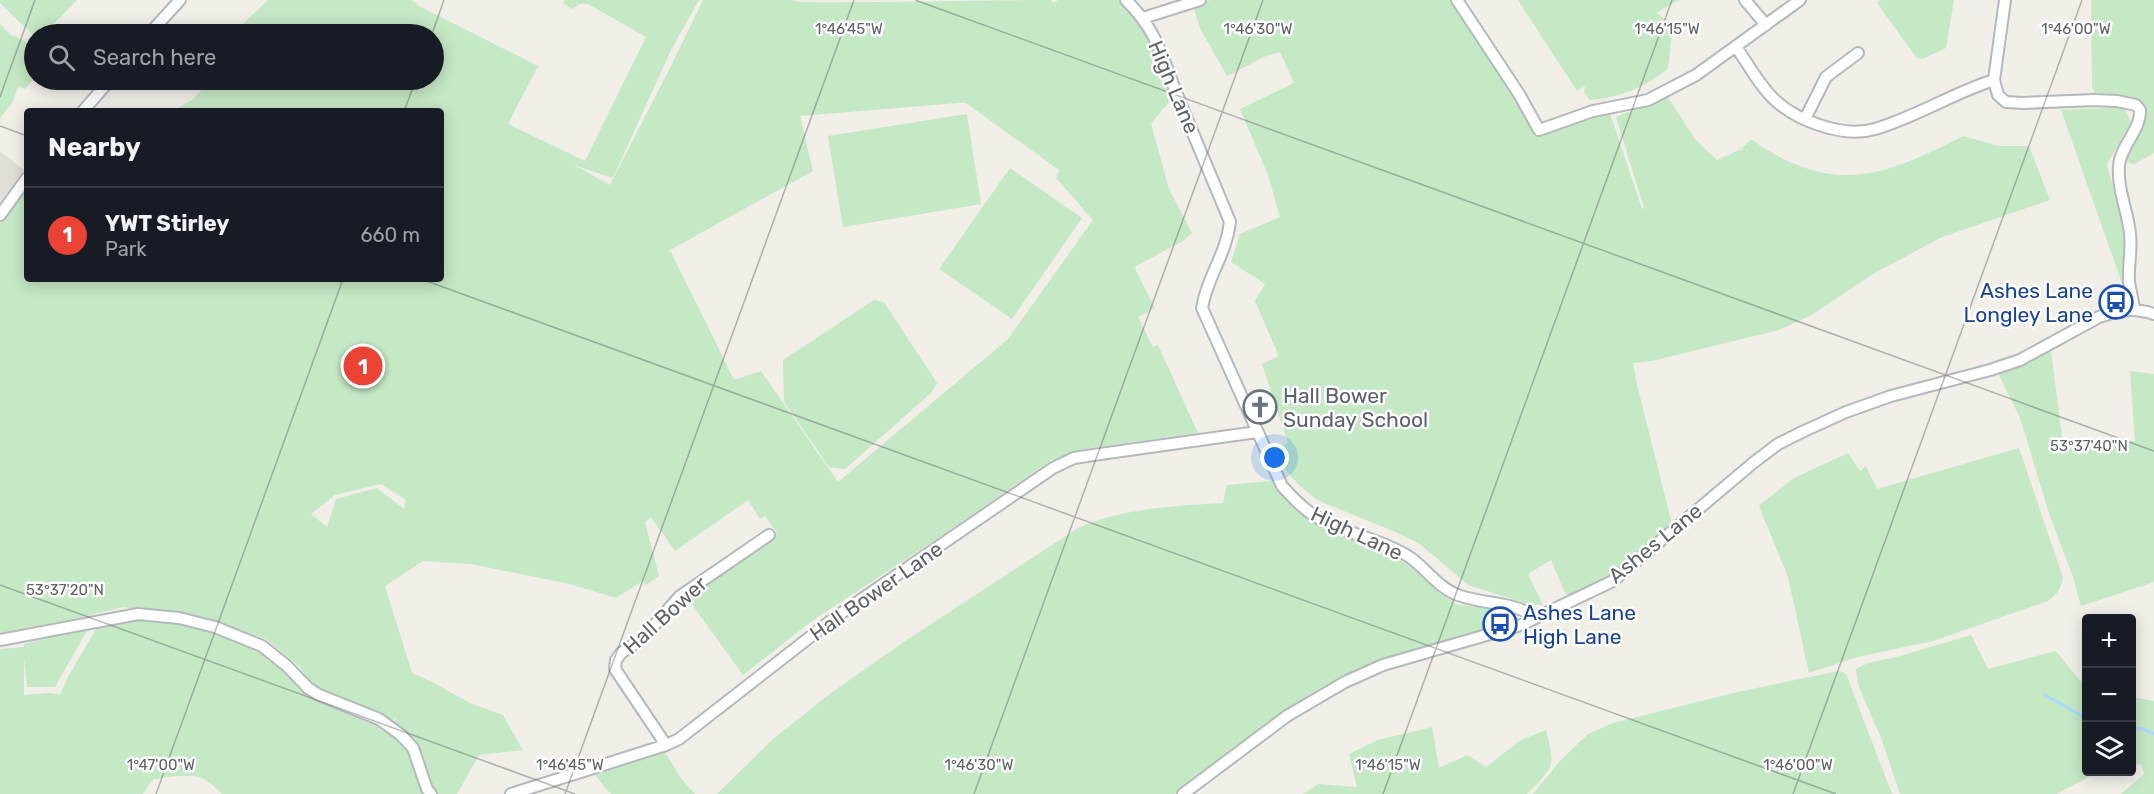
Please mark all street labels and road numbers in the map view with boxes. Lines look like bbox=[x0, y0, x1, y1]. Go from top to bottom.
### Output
street label: High Lane bbox=[1143, 37, 1205, 137]
street label: Ashes Lane bbox=[1603, 498, 1707, 588]
street label: High Lane bbox=[1307, 501, 1407, 565]
street label: Hall Bower Lane bbox=[805, 536, 947, 646]
street label: Hall Bower bbox=[618, 571, 712, 659]

